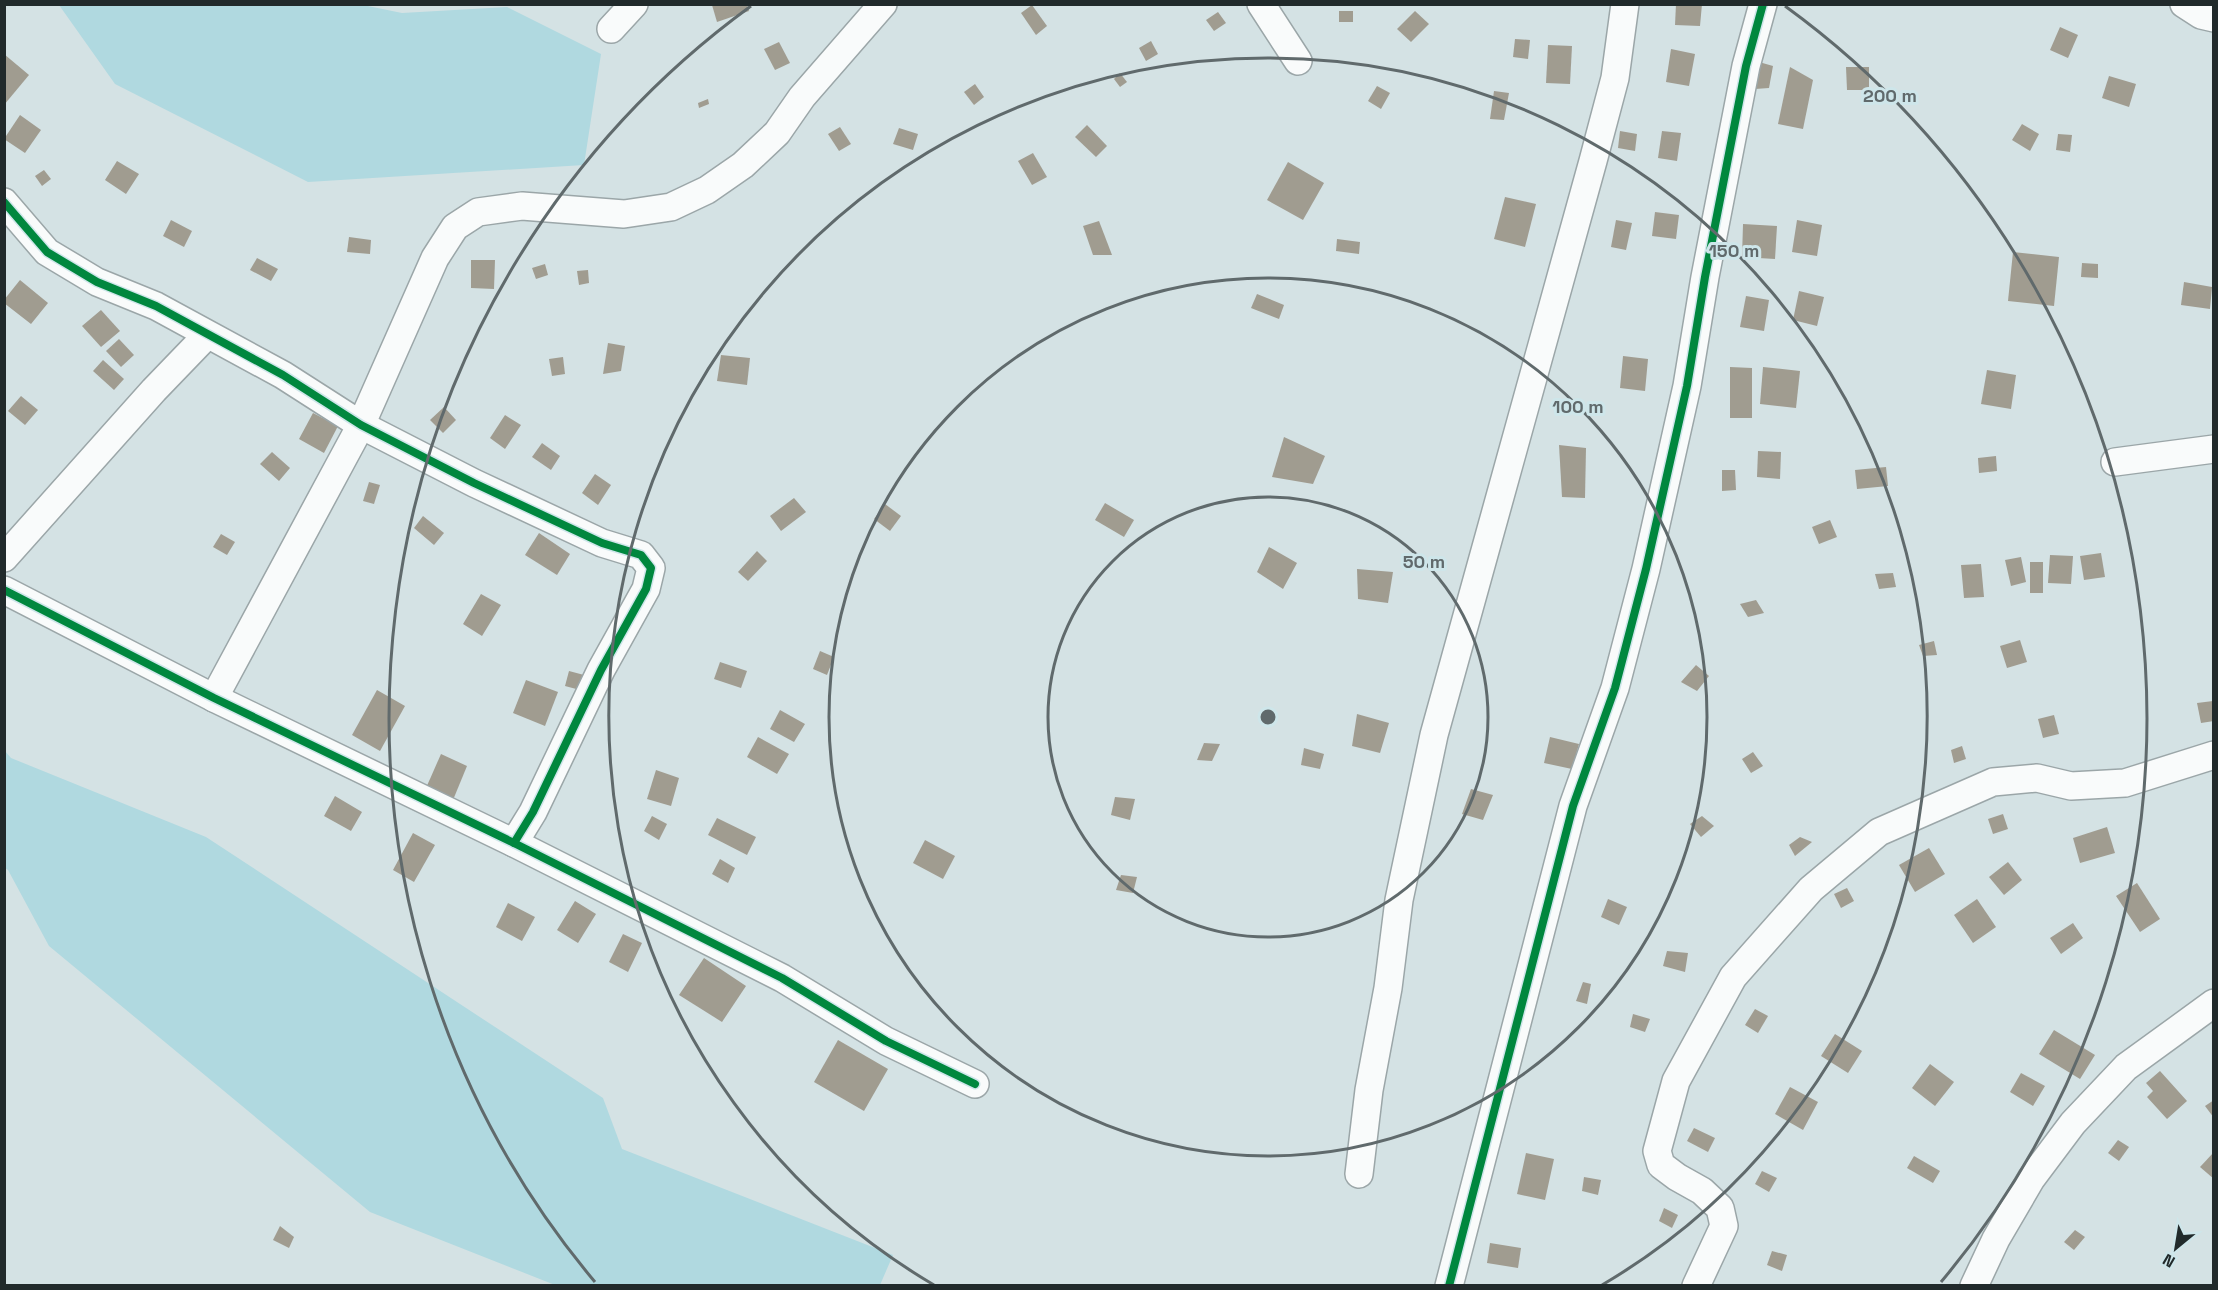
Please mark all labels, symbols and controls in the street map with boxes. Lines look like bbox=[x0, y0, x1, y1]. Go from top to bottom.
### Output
text: 200 m bbox=[1863, 84, 1917, 107]
text: 150 m bbox=[1709, 239, 1759, 262]
text: 100 m bbox=[1552, 395, 1604, 418]
text: 50 m bbox=[1403, 550, 1445, 573]
centre of rings bbox=[1258, 707, 1278, 727]
north arrow bbox=[2146, 1218, 2206, 1278]
text: N bbox=[2159, 1249, 2179, 1272]

